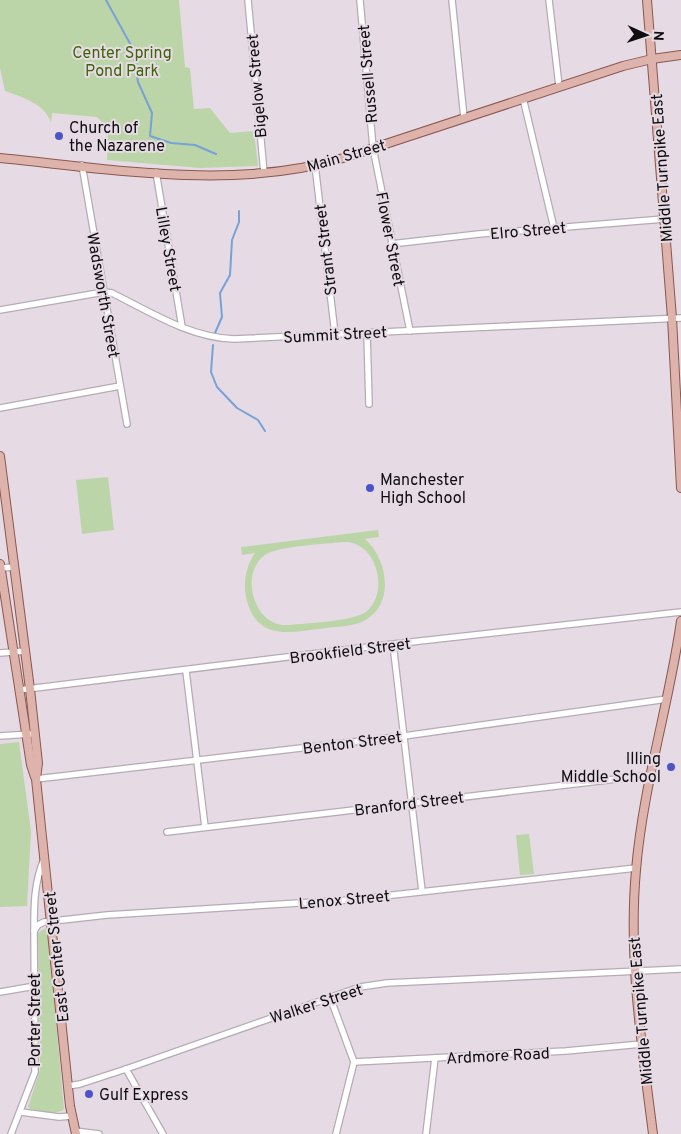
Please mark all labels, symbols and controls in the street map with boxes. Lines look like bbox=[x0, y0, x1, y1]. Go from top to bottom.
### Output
north arrow bbox=[621, 10, 671, 60]
street label: Russell Street bbox=[355, 24, 383, 124]
text: N bbox=[649, 30, 666, 41]
street label: Bigelow Street bbox=[243, 33, 273, 139]
park label: Center Spring Pond Park bbox=[72, 44, 172, 82]
street label: Middle Turnpike East bbox=[648, 93, 678, 243]
place label: Church of the Nazarene bbox=[69, 119, 165, 157]
marker: Church of the Nazarene bbox=[53, 130, 65, 142]
street label: Main Street bbox=[305, 136, 389, 178]
street label: Flower Street bbox=[370, 190, 408, 288]
street label: Strant Street bbox=[311, 203, 343, 297]
street label: Lilley Street bbox=[150, 205, 184, 293]
street label: Elro Street bbox=[489, 219, 567, 245]
street label: Wadsworth Street bbox=[81, 231, 123, 360]
street label: Summit Street bbox=[283, 323, 388, 349]
place label: Manchester High School bbox=[380, 471, 466, 509]
marker: Manchester High School bbox=[364, 482, 376, 494]
street label: Brookfield Street bbox=[289, 635, 412, 669]
street label: Benton Street bbox=[302, 728, 403, 760]
place label: Illing Middle School bbox=[561, 750, 661, 788]
marker: Illing Middle School bbox=[665, 761, 677, 773]
street label: Branford Street bbox=[353, 788, 465, 822]
street label: Lenox Street bbox=[298, 887, 391, 915]
street label: East Center Street bbox=[41, 890, 75, 1023]
street label: Middle Turnpike East bbox=[626, 936, 658, 1086]
street label: Porter Street bbox=[26, 973, 46, 1067]
street label: Walker Street bbox=[268, 980, 366, 1029]
street label: Ardmore Road bbox=[446, 1044, 550, 1070]
place label: Gulf Express bbox=[99, 1086, 189, 1106]
marker: Gulf Express bbox=[83, 1088, 95, 1100]

